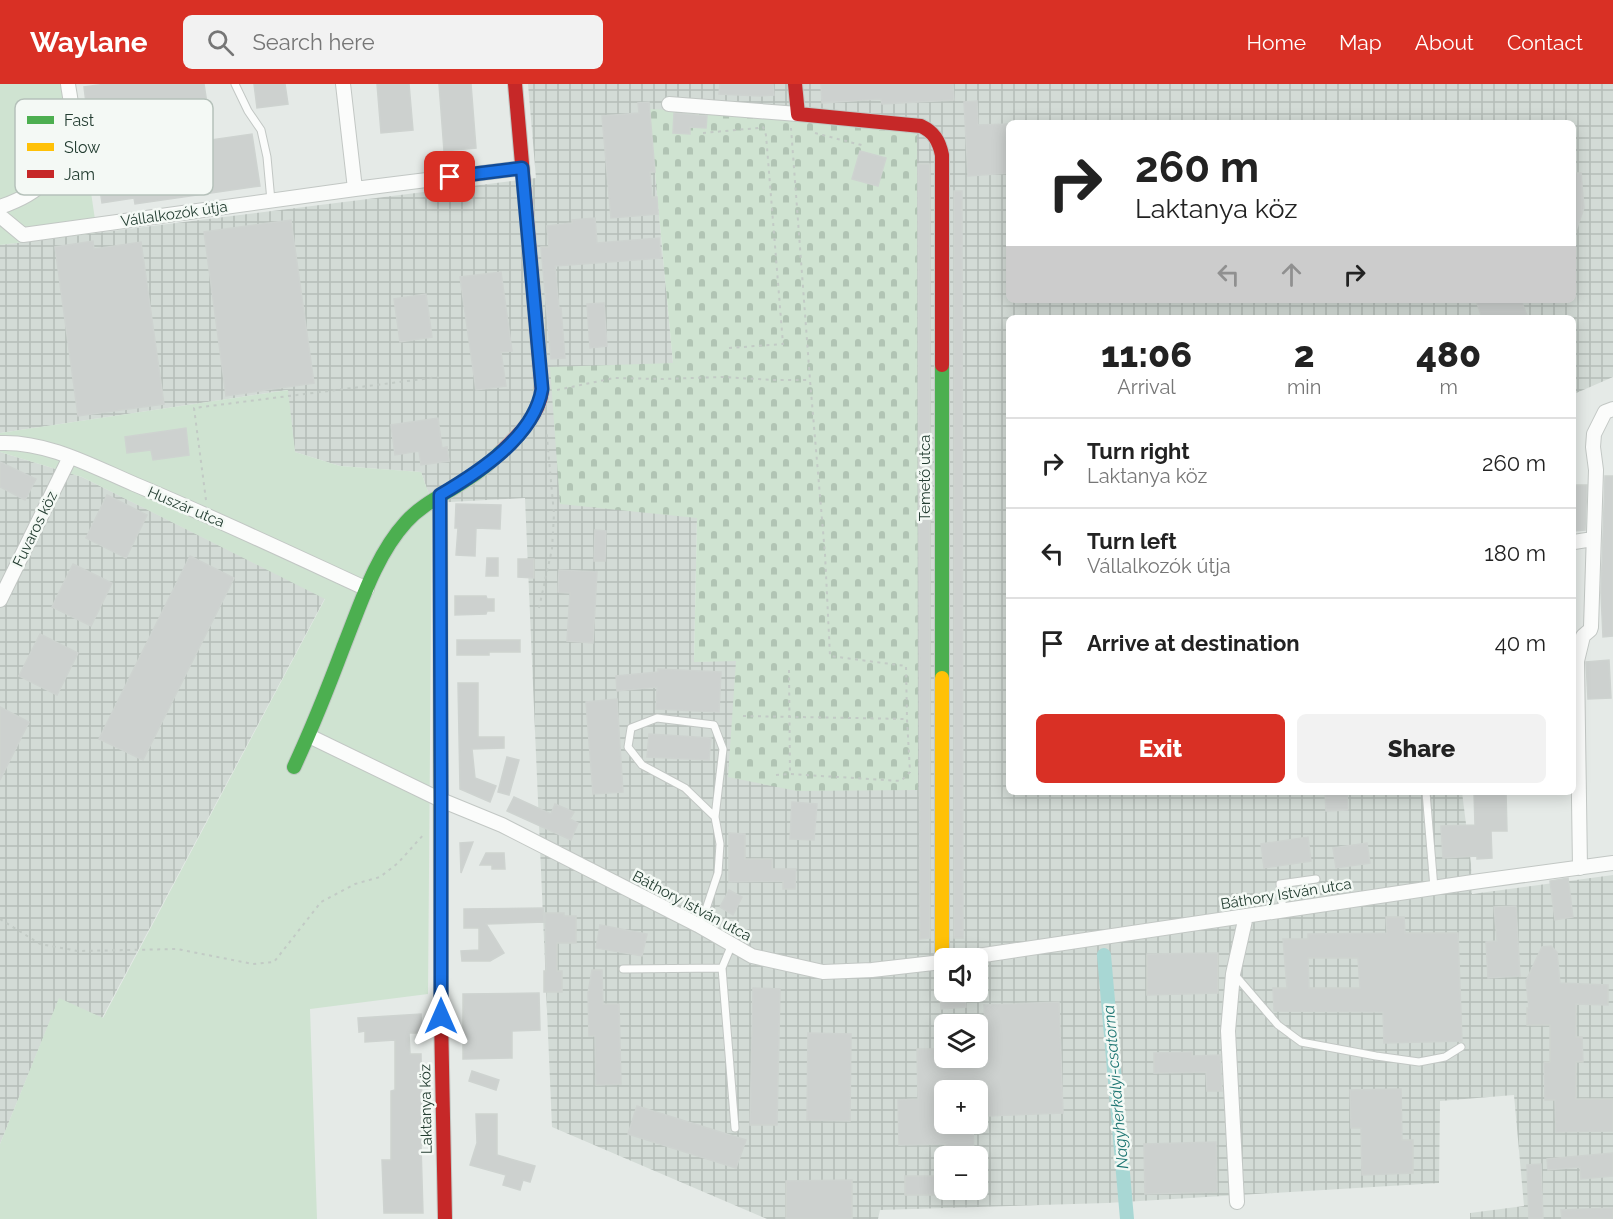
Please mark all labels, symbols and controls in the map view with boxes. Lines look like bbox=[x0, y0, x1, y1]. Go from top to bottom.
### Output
search box bbox=[183, 15, 603, 69]
text: Waylane bbox=[30, 26, 147, 59]
icon: search bbox=[204, 26, 237, 59]
text: Search here bbox=[252, 29, 375, 55]
text: Home bbox=[1247, 30, 1306, 55]
text: Map bbox=[1339, 30, 1382, 55]
text: About bbox=[1415, 30, 1474, 55]
text: Contact bbox=[1507, 30, 1583, 55]
legend bbox=[15, 99, 213, 195]
text: Fast bbox=[64, 111, 95, 130]
text: Slow bbox=[64, 138, 100, 157]
text: 260 m bbox=[1135, 143, 1259, 192]
icon: right bbox=[1036, 144, 1114, 222]
pin bbox=[424, 151, 475, 202]
icon: arrive bbox=[433, 160, 466, 193]
text: Jam bbox=[64, 165, 95, 184]
text: Laktanya köz bbox=[1135, 193, 1297, 224]
street label: Vállalkozók útja bbox=[119, 198, 229, 230]
icon: left bbox=[1212, 258, 1245, 291]
icon: ahead bbox=[1275, 258, 1308, 291]
icon: right bbox=[1338, 258, 1371, 291]
text: 11:06 bbox=[1101, 333, 1192, 375]
text: 2 bbox=[1294, 333, 1315, 375]
text: 480 bbox=[1416, 333, 1481, 375]
text: Arrival bbox=[1117, 375, 1176, 399]
text: min bbox=[1287, 375, 1321, 399]
text: m bbox=[1439, 375, 1458, 399]
street label: Temető utca bbox=[916, 435, 934, 521]
text: Turn right bbox=[1087, 438, 1190, 464]
icon: right bbox=[1036, 447, 1069, 480]
text: 260 m bbox=[1482, 450, 1546, 476]
text: Laktanya köz bbox=[1087, 464, 1207, 488]
street label: Huszár utca bbox=[145, 483, 227, 531]
street label: Fuvaros köz bbox=[9, 488, 61, 570]
text: Turn left bbox=[1087, 528, 1177, 554]
icon: left bbox=[1036, 537, 1069, 570]
text: 180 m bbox=[1484, 540, 1546, 566]
text: Vállalkozók útja bbox=[1087, 554, 1231, 578]
icon: arrive bbox=[1036, 627, 1069, 660]
text: Arrive at destination bbox=[1087, 630, 1300, 656]
text: 40 m bbox=[1495, 630, 1546, 656]
button: Exit bbox=[1036, 714, 1285, 783]
button: Share bbox=[1297, 714, 1546, 783]
street label: Báthory István utca bbox=[629, 867, 755, 945]
street label: Báthory István utca bbox=[1219, 875, 1353, 913]
map controls bbox=[934, 948, 988, 1200]
button: sound bbox=[934, 948, 988, 1002]
position arrow bbox=[409, 984, 473, 1048]
water label: Nagyherkályi-csatorna bbox=[1099, 1004, 1132, 1170]
button: layers bbox=[934, 1014, 988, 1068]
street label: Laktanya köz bbox=[416, 1064, 436, 1154]
button: + bbox=[934, 1080, 988, 1134]
button: − bbox=[934, 1146, 988, 1200]

